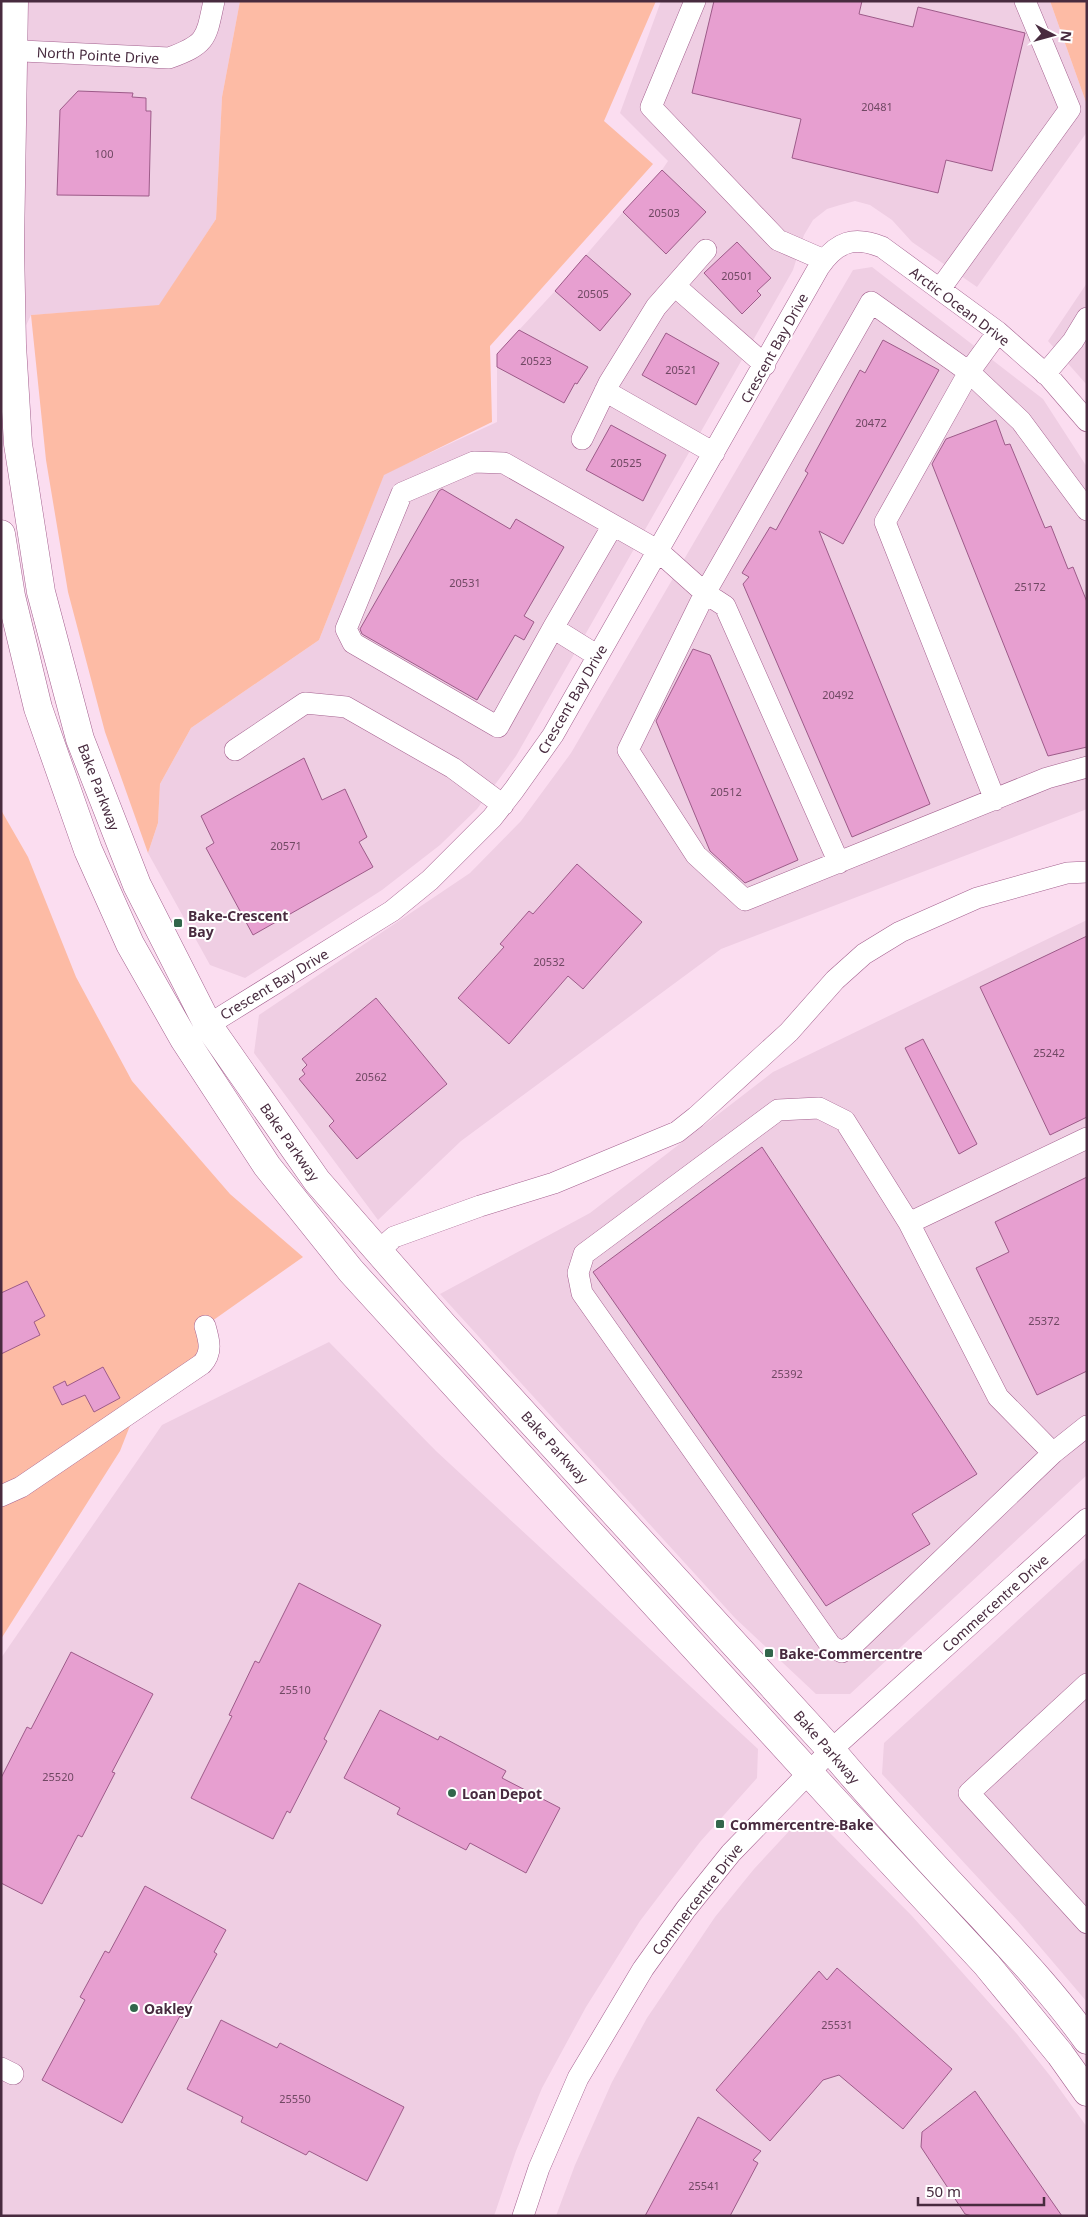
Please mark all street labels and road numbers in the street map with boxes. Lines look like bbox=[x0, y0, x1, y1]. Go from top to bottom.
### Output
street label: North Pointe Drive bbox=[36, 42, 160, 68]
street label: Arctic Ocean Drive bbox=[906, 262, 1014, 350]
street label: Crescent Bay Drive bbox=[736, 289, 812, 407]
street label: Crescent Bay Drive bbox=[533, 641, 611, 757]
street label: Bake Parkway bbox=[74, 741, 125, 834]
street label: Crescent Bay Drive bbox=[216, 944, 332, 1024]
street label: Bake Parkway bbox=[256, 1099, 325, 1186]
street label: Bake Parkway bbox=[517, 1407, 593, 1488]
street label: Commercentre Drive bbox=[938, 1550, 1052, 1656]
street label: Bake Parkway bbox=[790, 1706, 865, 1788]
street label: Commercentre Drive bbox=[647, 1839, 747, 1959]

